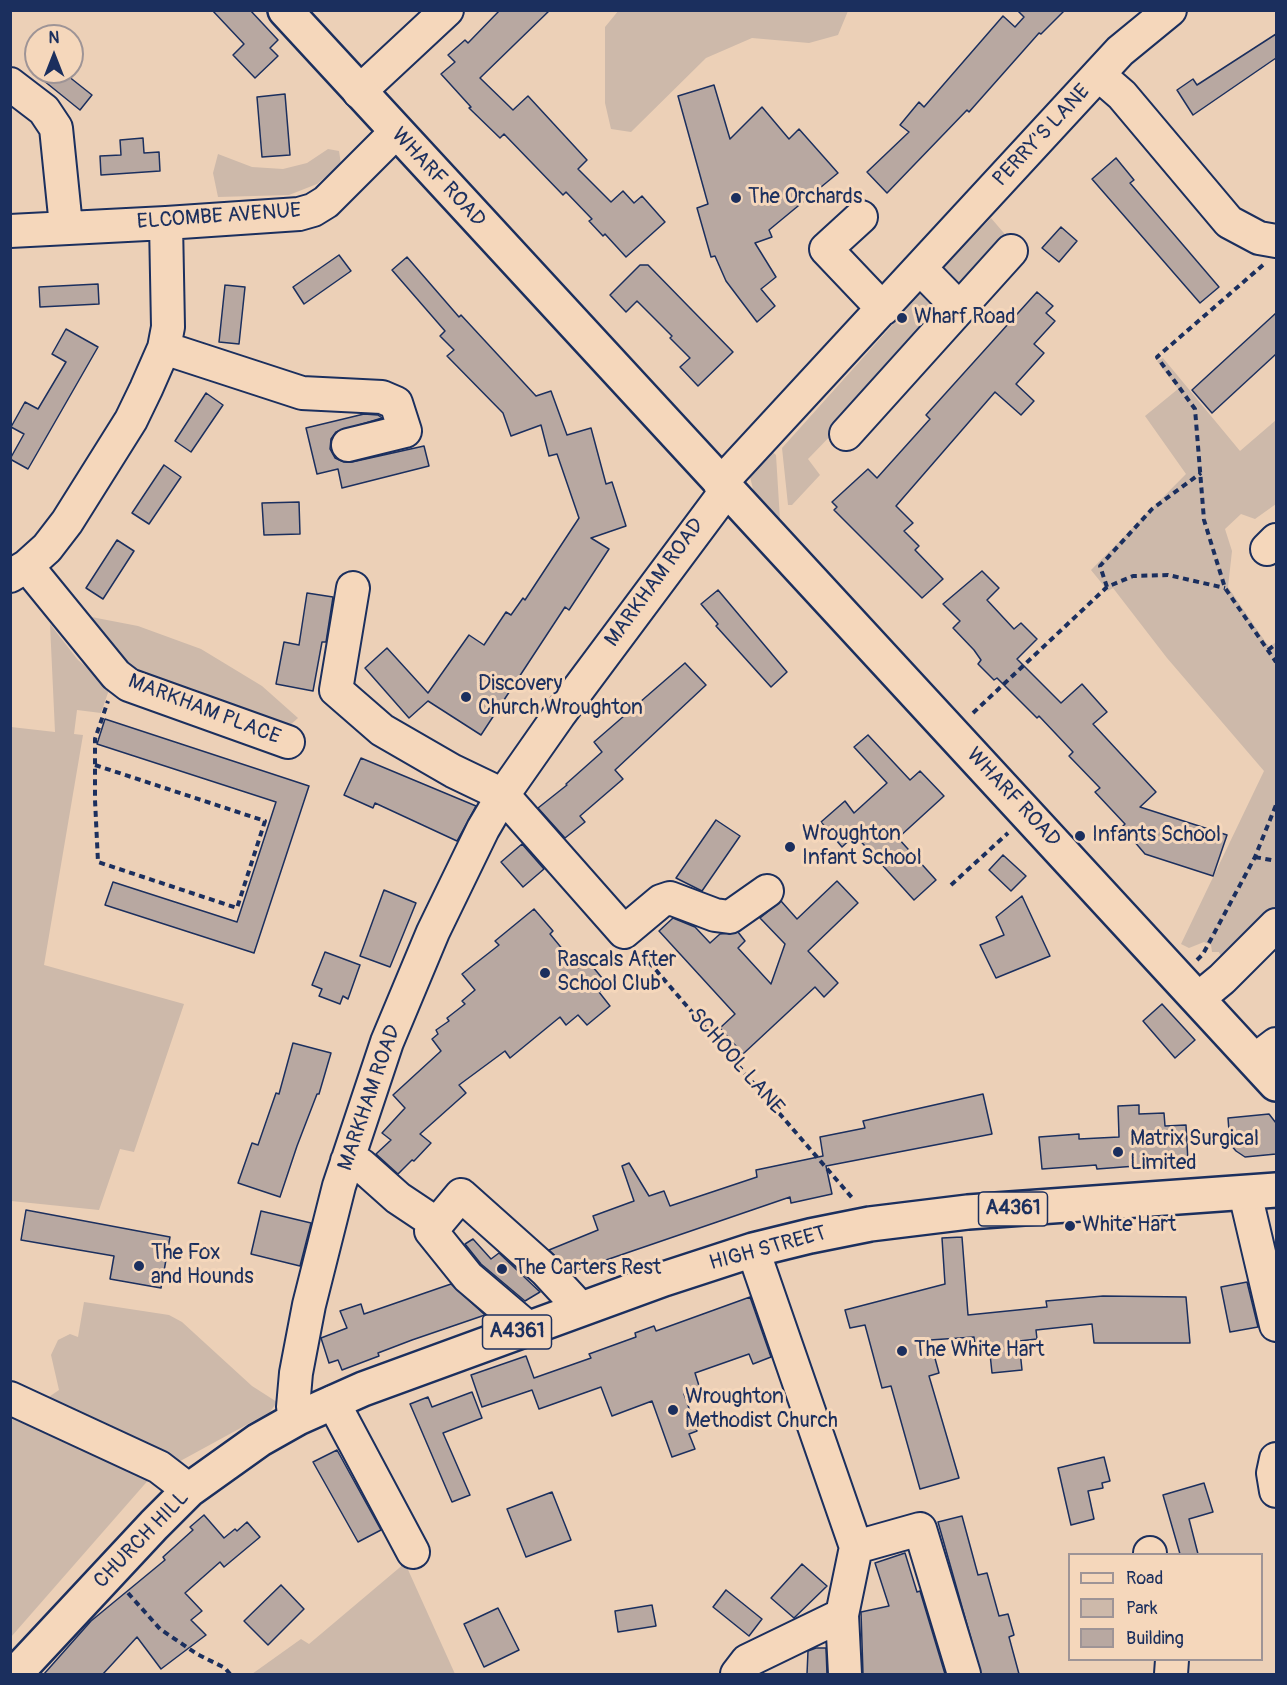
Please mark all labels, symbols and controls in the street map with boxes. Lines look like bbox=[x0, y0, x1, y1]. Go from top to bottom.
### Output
north arrow bbox=[24, 24, 84, 84]
text: N bbox=[49, 28, 59, 48]
street label: PERRY'S LANE bbox=[988, 80, 1096, 192]
street label: WHARF ROAD bbox=[386, 123, 490, 233]
place label: The Orchards bbox=[748, 185, 862, 211]
marker: The Orchards bbox=[729, 191, 743, 205]
street label: ELCOMBE AVENUE bbox=[136, 199, 302, 235]
place label: Wharf Road bbox=[914, 305, 1016, 331]
marker: Wharf Road bbox=[895, 311, 909, 325]
street label: MARKHAM ROAD bbox=[600, 514, 710, 652]
street label: MARKHAM PLACE bbox=[124, 669, 284, 751]
place label: Discovery Church Wroughton bbox=[478, 672, 643, 722]
marker: Discovery Church Wroughton bbox=[459, 690, 473, 704]
street label: WHARF ROAD bbox=[961, 743, 1065, 853]
place label: Wroughton Infant School bbox=[802, 822, 922, 872]
place label: Infants School bbox=[1092, 823, 1221, 849]
marker: Infants School bbox=[1073, 829, 1087, 843]
marker: Wroughton Infant School bbox=[783, 840, 797, 854]
place label: Rascals After School Club bbox=[557, 948, 676, 998]
marker: Rascals After School Club bbox=[538, 966, 552, 980]
street label: SCHOOL LANE bbox=[683, 1004, 789, 1120]
street label: MARKHAM ROAD bbox=[333, 1022, 407, 1174]
place label: Matrix Surgical Limited bbox=[1130, 1127, 1259, 1177]
marker: Matrix Surgical Limited bbox=[1111, 1145, 1125, 1159]
road number: A4361 bbox=[978, 1192, 1048, 1226]
place label: White Hart bbox=[1082, 1213, 1176, 1239]
marker: White Hart bbox=[1063, 1219, 1077, 1233]
street label: HIGH STREET bbox=[707, 1221, 829, 1277]
place label: The Fox and Hounds bbox=[151, 1241, 254, 1291]
place label: The Carters Rest bbox=[514, 1256, 661, 1282]
marker: The Fox and Hounds bbox=[132, 1259, 146, 1273]
marker: The Carters Rest bbox=[495, 1262, 509, 1276]
road number: A4361 bbox=[482, 1315, 552, 1349]
place label: The White Hart bbox=[914, 1338, 1045, 1364]
marker: The White Hart bbox=[895, 1344, 909, 1358]
place label: Wroughton Methodist Church bbox=[685, 1385, 838, 1435]
marker: Wroughton Methodist Church bbox=[666, 1403, 680, 1417]
street label: CHURCH HILL bbox=[89, 1486, 195, 1594]
legend bbox=[1068, 1553, 1263, 1661]
text: Road bbox=[1126, 1567, 1163, 1590]
text: Park bbox=[1126, 1597, 1158, 1620]
text: Building bbox=[1126, 1627, 1184, 1650]

